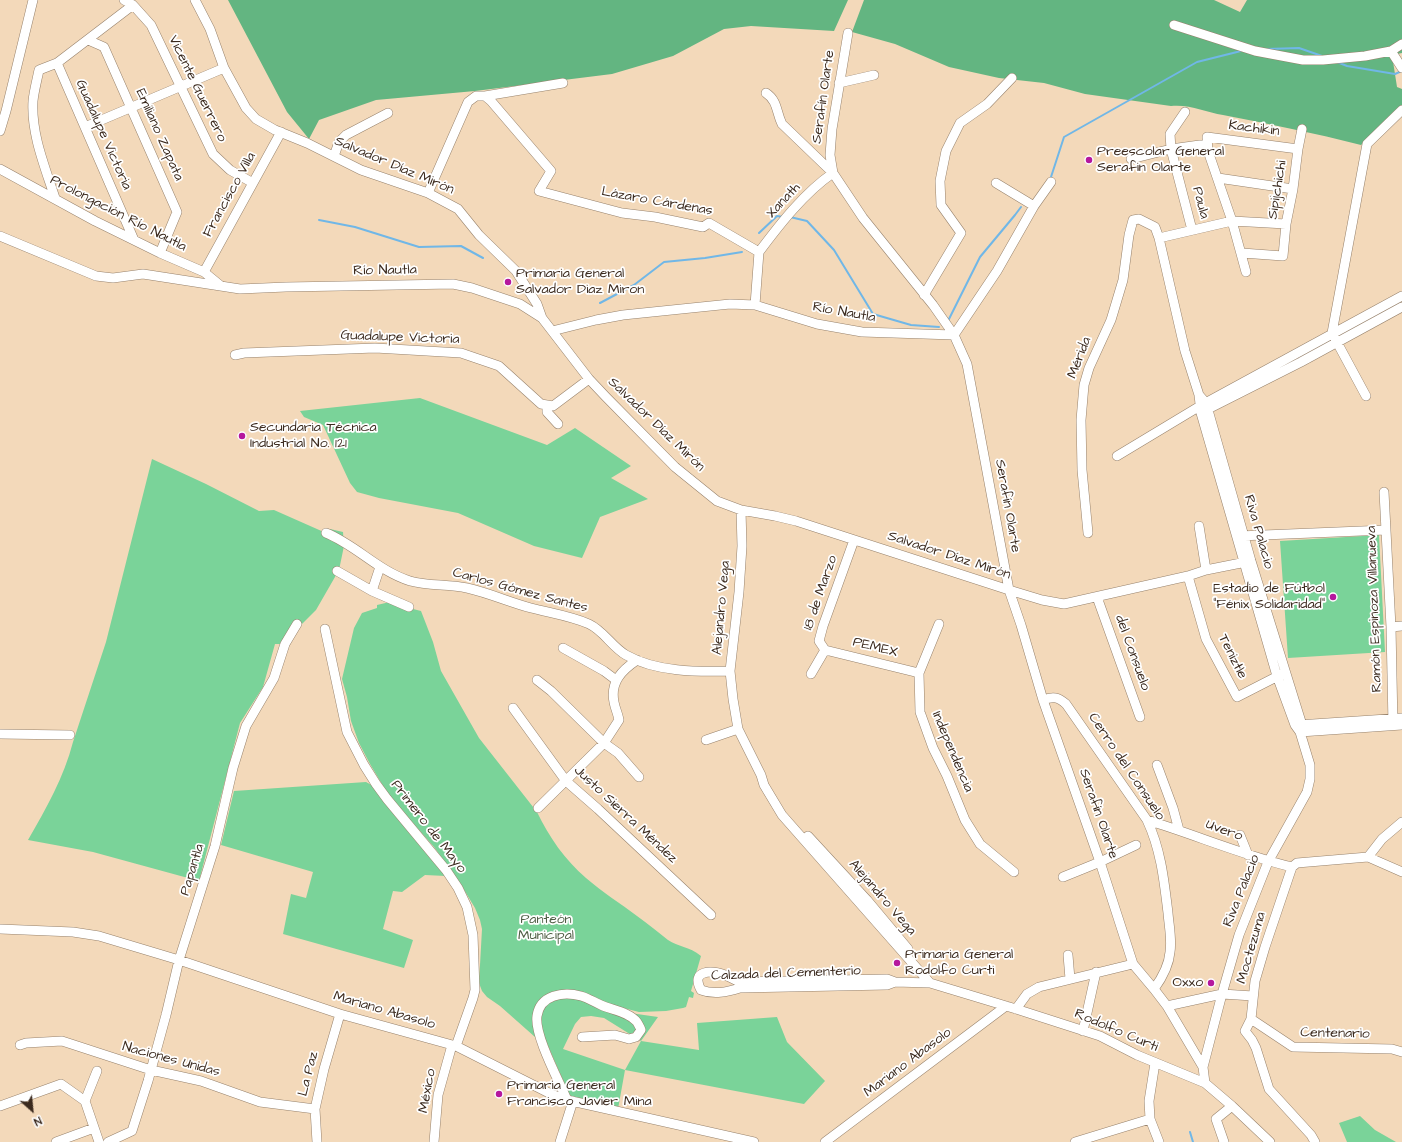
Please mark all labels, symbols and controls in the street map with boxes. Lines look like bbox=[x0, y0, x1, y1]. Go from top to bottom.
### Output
street label: Vicente Guerrero bbox=[164, 33, 230, 145]
street label: Serafín Olarte bbox=[809, 49, 839, 145]
street label: Guadalupe Victoria bbox=[71, 77, 135, 193]
street label: Emiliano Zapata bbox=[131, 86, 187, 184]
street label: Kachikin bbox=[1228, 118, 1280, 140]
street label: Salvador Díaz Mirón bbox=[332, 133, 456, 199]
place label: Preescolar General Serafin Olarte bbox=[1097, 144, 1224, 176]
street label: Francisco Villa bbox=[200, 150, 260, 240]
marker: Preescolar General Serafin Olarte bbox=[1084, 155, 1094, 165]
street label: Sipijchichi bbox=[1265, 159, 1291, 221]
street label: Prolongación Río Nautla bbox=[47, 172, 189, 256]
street label: Xanath bbox=[763, 180, 805, 222]
street label: Lázaro Cárdenas bbox=[600, 184, 714, 220]
street label: Paula bbox=[1188, 185, 1212, 221]
street label: Río Nautla bbox=[353, 262, 417, 280]
place label: Primaria General Salvador Diaz Miron bbox=[516, 266, 644, 298]
marker: Primaria General Salvador Diaz Miron bbox=[503, 277, 513, 287]
street label: Río Nautla bbox=[811, 299, 877, 327]
street label: Guadalupe Victoria bbox=[340, 328, 460, 348]
street label: Mérida bbox=[1064, 335, 1096, 381]
street label: Salvador Díaz Mirón bbox=[604, 374, 708, 476]
place label: Secundaria Técnica Industrial No. 121 bbox=[250, 420, 377, 452]
marker: Secundaria Técnica Industrial No. 121 bbox=[237, 431, 247, 441]
street label: Serafín Olarte bbox=[991, 458, 1023, 554]
street label: Riva Palacio bbox=[1239, 493, 1277, 571]
street label: Ramón Espinoza Villanueva bbox=[1364, 525, 1386, 693]
street label: Salvador Díaz Mirón bbox=[885, 528, 1013, 584]
street label: 18 de Marzo bbox=[800, 553, 842, 633]
street label: Alejandro Vega bbox=[710, 560, 734, 656]
street label: Carlos Gómez Santes bbox=[450, 565, 590, 617]
place label: Estadio de Fútbol "Fénix Solidaridad" bbox=[1213, 581, 1325, 614]
marker: Estadio de Fútbol "Fénix Solidaridad" bbox=[1328, 592, 1338, 602]
street label: del Consuelo bbox=[1111, 613, 1153, 693]
street label: Teniztle bbox=[1214, 632, 1250, 682]
street label: PEMEX bbox=[851, 634, 899, 662]
street label: Independencia bbox=[927, 709, 977, 795]
street label: Cerro del Consuelo bbox=[1084, 710, 1168, 824]
street label: Justo Sierra Méndez bbox=[570, 763, 680, 867]
street label: Serafín Olarte bbox=[1075, 767, 1121, 861]
street label: Primero de Mayo bbox=[387, 777, 469, 877]
street label: Uvero bbox=[1203, 817, 1245, 845]
street label: Papantla bbox=[177, 842, 209, 898]
street label: Riva Palacio bbox=[1220, 852, 1264, 930]
street label: Alejandro Vega bbox=[845, 857, 919, 939]
street label: Moctezuma bbox=[1234, 910, 1270, 986]
park label: Panteón Municipal bbox=[518, 912, 574, 944]
place label: Primaria General Rodolfo Curti bbox=[905, 947, 1013, 980]
marker: Primaria General Rodolfo Curti bbox=[892, 958, 902, 968]
street label: Calzada del Cementerio bbox=[711, 963, 861, 985]
place label: Oxxo bbox=[1173, 975, 1203, 991]
marker: Oxxo bbox=[1206, 978, 1216, 988]
street label: Mariano Abasolo bbox=[331, 988, 437, 1034]
street label: Rodolfo Curti bbox=[1072, 1006, 1160, 1056]
street label: Mariano Abasolo bbox=[861, 1025, 955, 1101]
street label: Centenario bbox=[1300, 1025, 1370, 1043]
street label: Naciones Unidas bbox=[120, 1039, 222, 1081]
street label: La Paz bbox=[295, 1050, 323, 1098]
street label: México bbox=[416, 1068, 440, 1114]
place label: Primaria General Francisco Javier Mina bbox=[507, 1078, 652, 1110]
marker: Primaria General Francisco Javier Mina bbox=[494, 1089, 504, 1099]
north arrow bbox=[12, 1090, 52, 1130]
text: N bbox=[31, 1113, 44, 1129]

